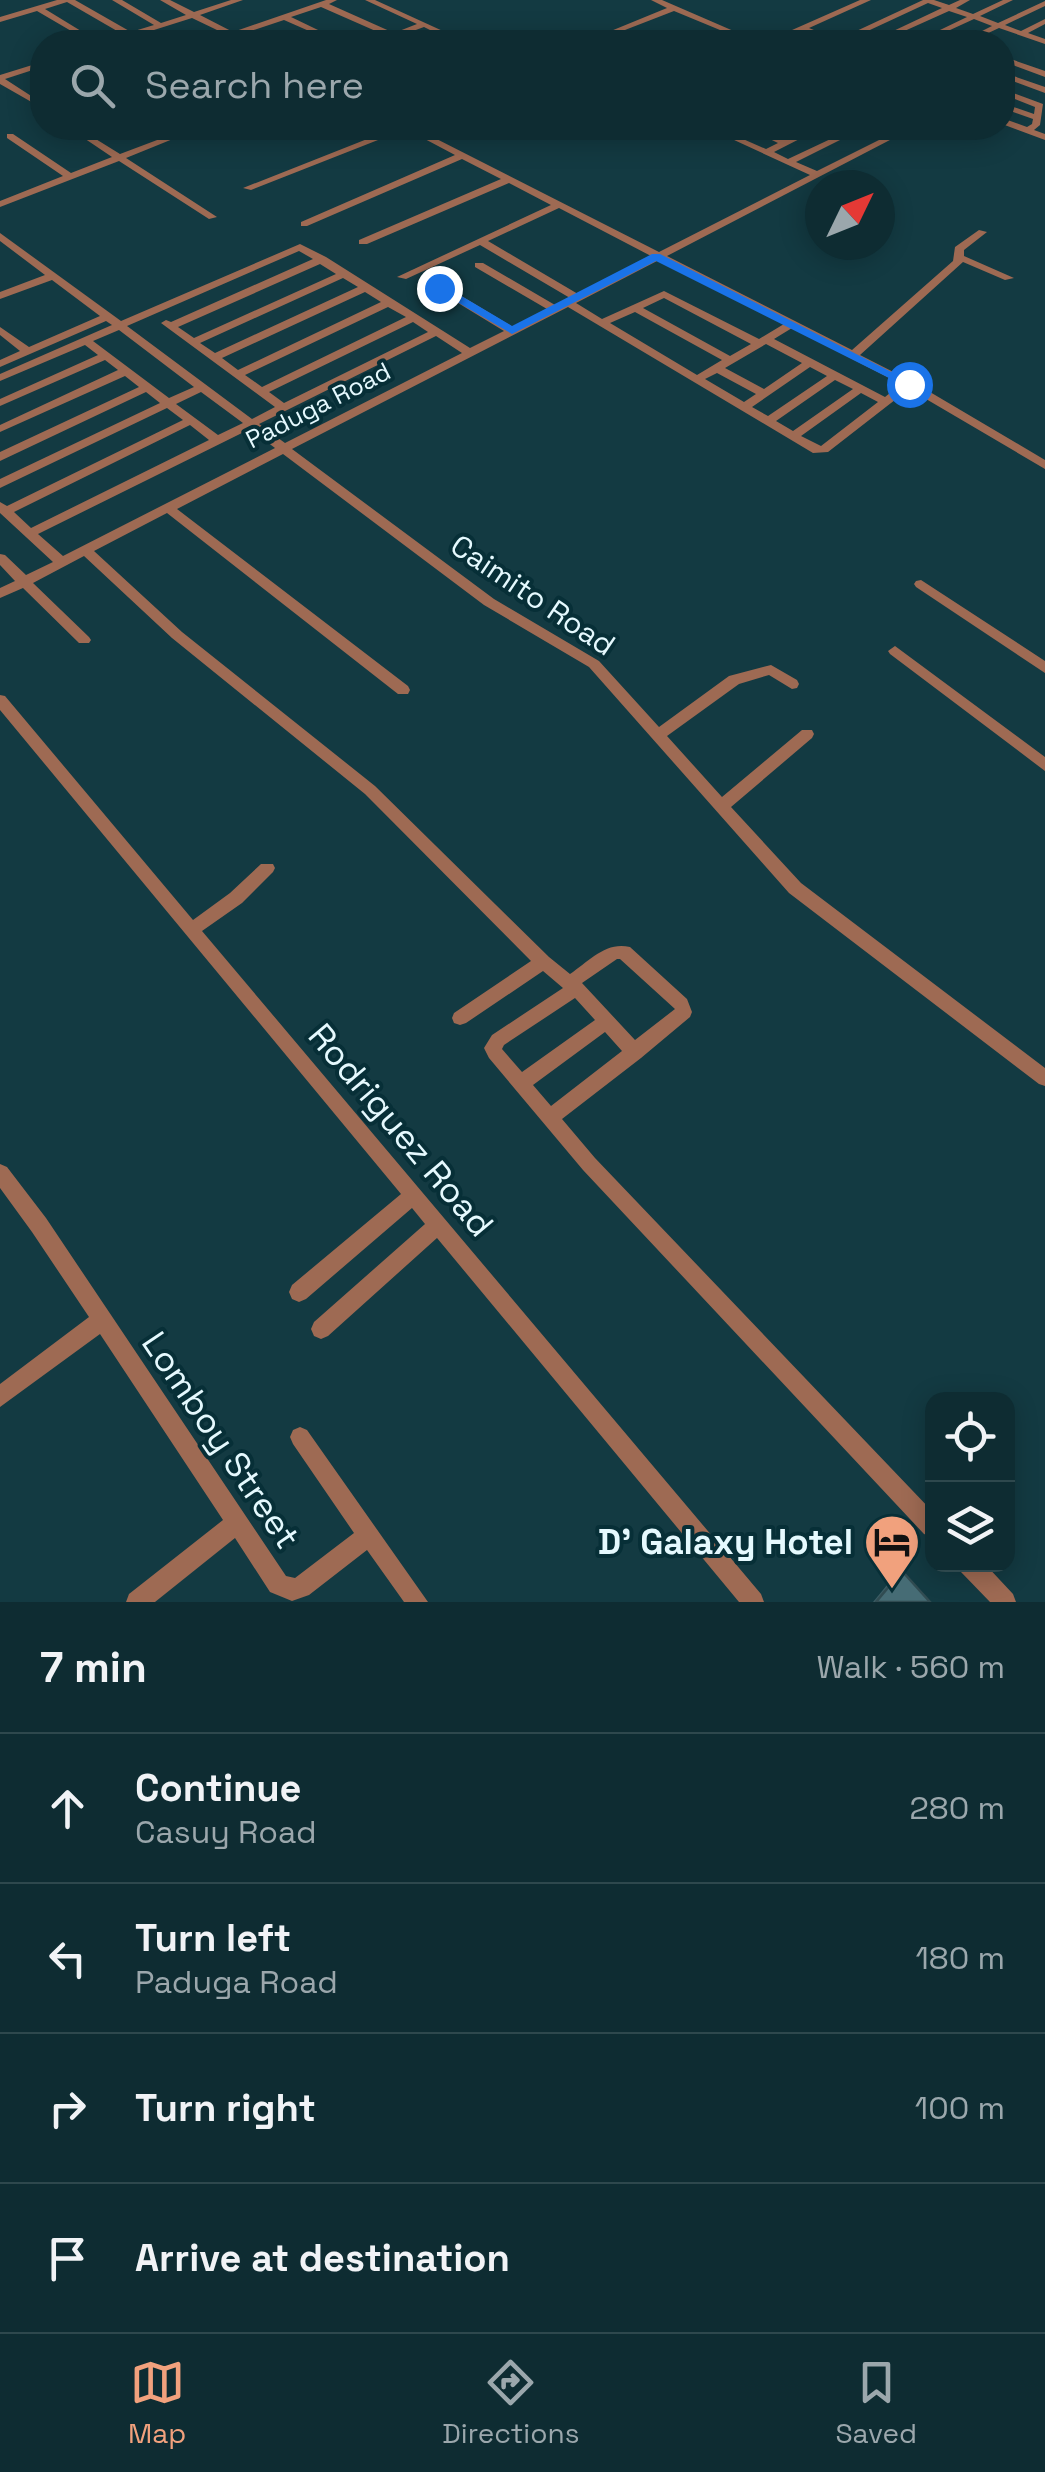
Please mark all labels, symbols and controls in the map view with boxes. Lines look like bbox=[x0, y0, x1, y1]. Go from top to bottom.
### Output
search box bbox=[30, 30, 1015, 140]
icon: search bbox=[65, 58, 120, 113]
text: Search here bbox=[145, 61, 364, 109]
north arrow bbox=[805, 170, 895, 260]
route end bbox=[417, 266, 463, 312]
street label: Paduga Road bbox=[240, 355, 396, 455]
route start bbox=[887, 362, 933, 408]
street label: Caimito Road bbox=[443, 526, 623, 664]
street label: Rodriguez Road bbox=[299, 1014, 503, 1246]
street label: Lomboy Street bbox=[132, 1323, 310, 1557]
map controls bbox=[925, 1392, 1015, 1572]
button: locate bbox=[925, 1392, 1015, 1482]
button: layers bbox=[925, 1482, 1015, 1572]
hotel icon: D' Galaxy Hotel bbox=[862, 1512, 922, 1591]
place label: D' Galaxy Hotel bbox=[598, 1520, 853, 1564]
text: 7 min bbox=[40, 1641, 147, 1694]
text: Walk · 560 m bbox=[816, 1647, 1005, 1687]
text: Continue bbox=[135, 1764, 301, 1812]
icon: ahead bbox=[40, 1781, 95, 1836]
text: 280 m bbox=[910, 1788, 1005, 1828]
text: Casuy Road bbox=[135, 1812, 317, 1852]
text: Turn left bbox=[135, 1914, 291, 1962]
icon: left bbox=[40, 1931, 95, 1986]
text: 180 m bbox=[915, 1938, 1005, 1978]
text: Paduga Road bbox=[135, 1962, 338, 2002]
icon: right bbox=[40, 2081, 95, 2136]
text: Turn right bbox=[135, 2084, 316, 2132]
text: 100 m bbox=[915, 2088, 1005, 2128]
icon: arrive bbox=[40, 2231, 95, 2286]
text: Arrive at destination bbox=[135, 2234, 510, 2282]
tab: Map bbox=[128, 2355, 186, 2451]
tab: Directions bbox=[442, 2355, 579, 2451]
tab: Saved bbox=[835, 2355, 917, 2451]

